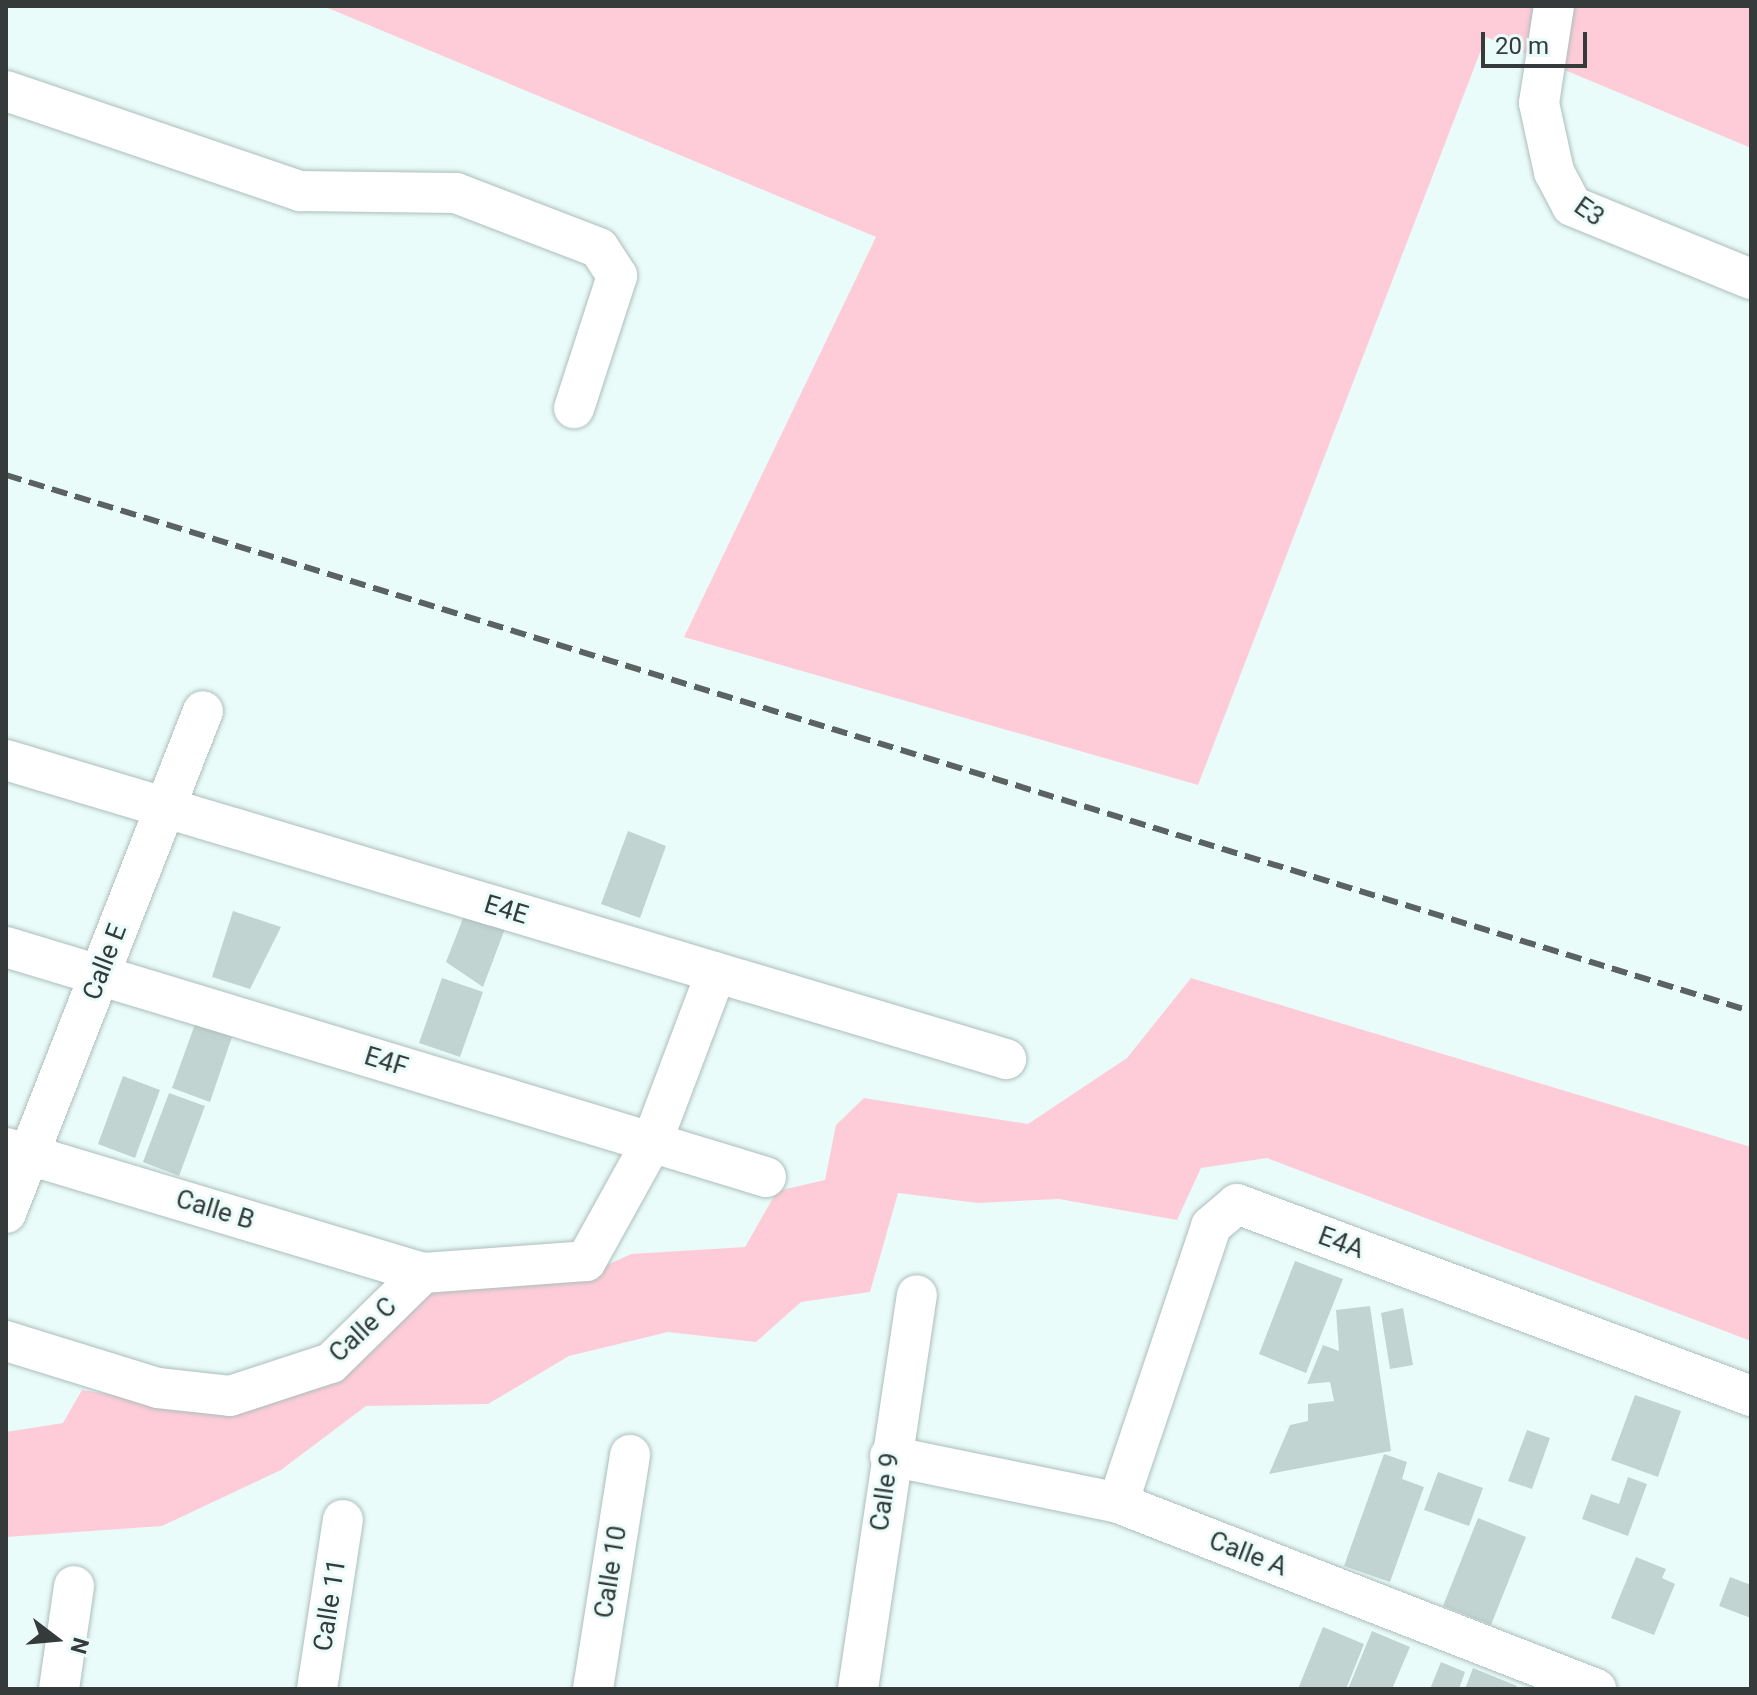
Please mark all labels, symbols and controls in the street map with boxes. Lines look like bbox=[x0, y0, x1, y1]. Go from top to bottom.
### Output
scale bar bbox=[1485, 16, 1591, 66]
text: 20 m bbox=[1495, 32, 1549, 60]
street label: E3 bbox=[1568, 191, 1610, 233]
street label: E4E bbox=[480, 889, 532, 931]
street label: Calle E bbox=[76, 920, 134, 1004]
street label: E4F bbox=[361, 1041, 411, 1083]
street label: Calle B bbox=[172, 1183, 258, 1237]
street label: E4A bbox=[1314, 1220, 1368, 1266]
street label: Calle C bbox=[323, 1291, 403, 1369]
street label: Calle 9 bbox=[864, 1451, 906, 1533]
street label: Calle 10 bbox=[588, 1524, 634, 1620]
street label: Calle A bbox=[1205, 1525, 1291, 1583]
street label: Calle 11 bbox=[307, 1557, 353, 1653]
north arrow bbox=[16, 1599, 96, 1679]
text: N bbox=[65, 1635, 94, 1657]

